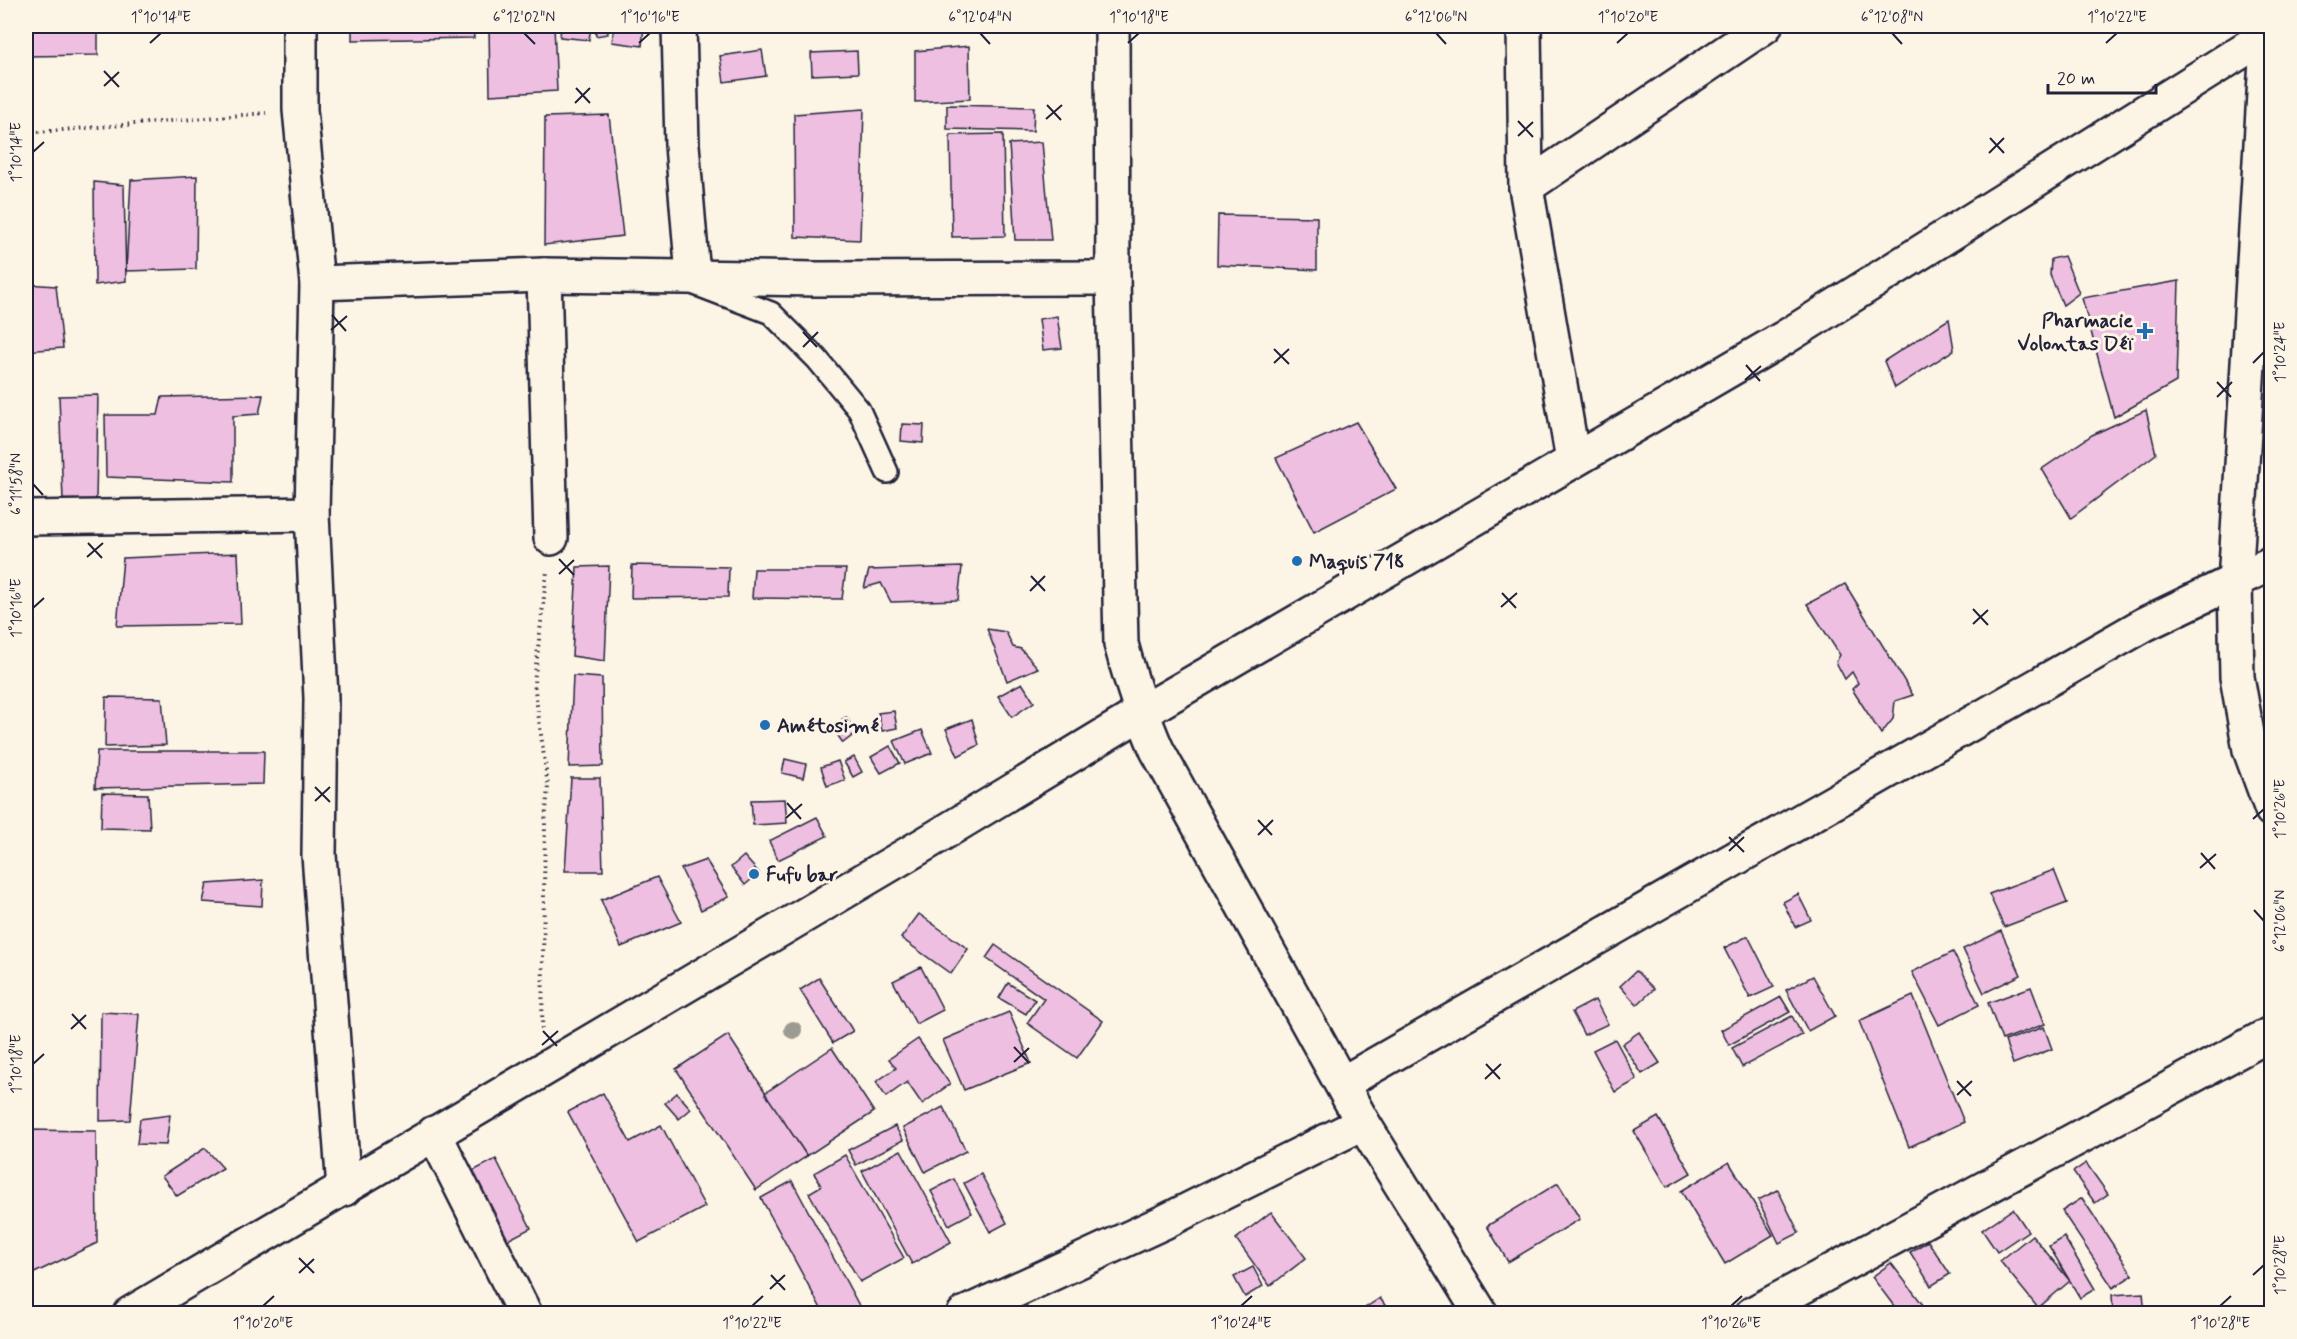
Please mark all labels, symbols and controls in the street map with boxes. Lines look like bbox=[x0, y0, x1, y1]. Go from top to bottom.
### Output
text: 1°10'14"E bbox=[131, 8, 191, 28]
text: 6°12'02"N bbox=[493, 8, 555, 28]
text: 1°10'16"E bbox=[620, 8, 680, 28]
text: 6°12'04"N bbox=[948, 8, 1012, 28]
text: 1°10'18"E bbox=[1109, 8, 1169, 28]
text: 6°12'06"N bbox=[1405, 8, 1467, 28]
text: 1°10'20"E bbox=[1598, 8, 1658, 28]
text: 6°12'08"N bbox=[1861, 8, 1923, 28]
text: 1°10'22"E bbox=[2087, 8, 2147, 28]
scale bar bbox=[2048, 57, 2156, 95]
text: 20 m bbox=[2057, 67, 2095, 91]
text: 1°10'14"E bbox=[7, 122, 27, 182]
place label: Pharmacie Volontas Déï bbox=[2018, 308, 2134, 358]
text: 1°10'24"E bbox=[2271, 321, 2291, 382]
marker: Pharmacie Volontas Déï bbox=[2138, 324, 2152, 338]
text: 6°11'58"N bbox=[7, 453, 27, 515]
place label: Maquis 718 bbox=[1309, 549, 1405, 576]
marker: Maquis 718 bbox=[1290, 554, 1304, 568]
text: 1°10'16"E bbox=[7, 578, 27, 638]
place label: Amétosimé bbox=[777, 713, 879, 740]
marker: Amétosimé bbox=[758, 718, 772, 732]
text: 1°10'26"E bbox=[2271, 779, 2291, 839]
place label: Fufu bar bbox=[766, 862, 839, 889]
marker: Fufu bar bbox=[747, 867, 761, 881]
text: 6°12'06"N bbox=[2271, 890, 2291, 952]
text: 1°10'18"E bbox=[7, 1034, 27, 1094]
text: 1°10'28"E bbox=[2271, 1235, 2291, 1295]
text: 1°10'20"E bbox=[233, 1314, 293, 1334]
text: 1°10'22"E bbox=[722, 1314, 782, 1334]
text: 1°10'24"E bbox=[1211, 1314, 1272, 1334]
text: 1°10'26"E bbox=[1701, 1314, 1761, 1334]
text: 1°10'28"E bbox=[2190, 1314, 2250, 1334]

